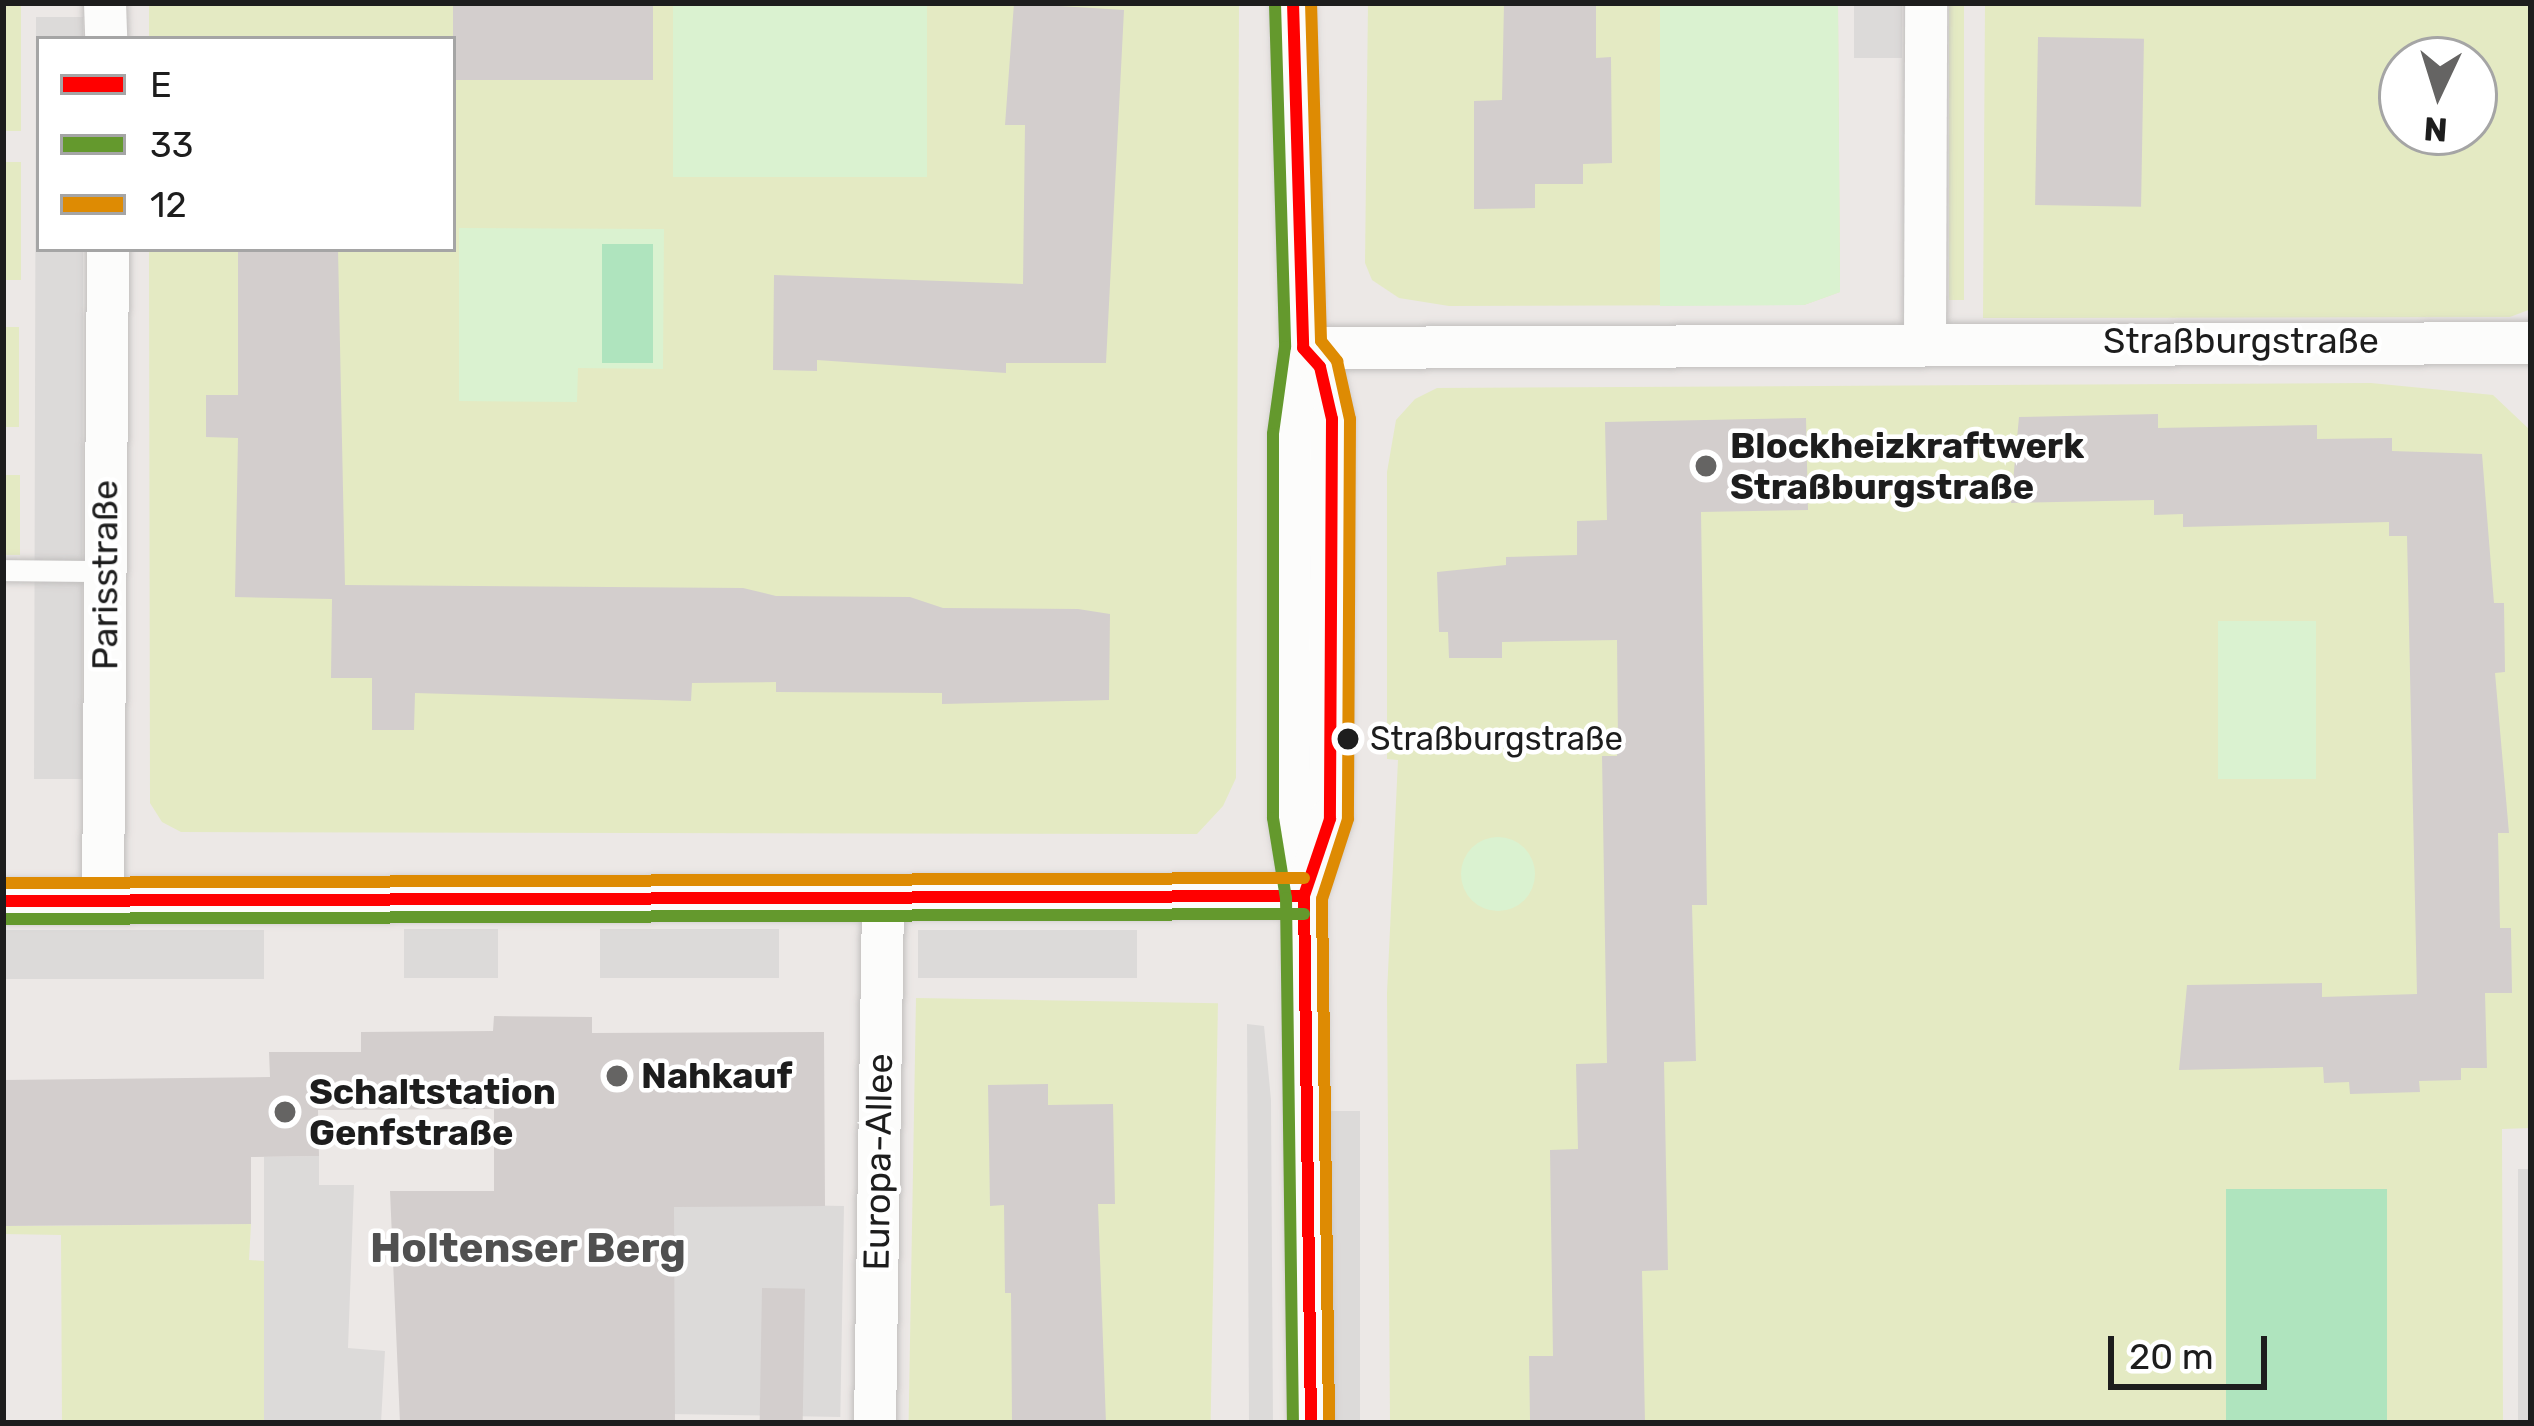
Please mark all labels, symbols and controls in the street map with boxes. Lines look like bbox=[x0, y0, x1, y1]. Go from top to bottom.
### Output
legend bbox=[36, 36, 456, 252]
north arrow bbox=[2378, 36, 2498, 156]
text: E bbox=[150, 63, 172, 106]
text: N bbox=[2422, 109, 2449, 150]
text: 33 bbox=[150, 123, 193, 166]
text: 12 bbox=[150, 183, 187, 226]
street label: Straßburgstraße bbox=[2103, 319, 2379, 363]
place label: Blockheizkraftwerk Straßburgstraße bbox=[1730, 423, 2084, 508]
marker: Blockheizkraftwerk Straßburgstraße bbox=[1693, 453, 1719, 479]
street label: Parisstraße bbox=[83, 480, 127, 670]
place label: Straßburgstraße bbox=[1370, 719, 1623, 759]
marker: Straßburgstraße bbox=[1337, 728, 1359, 750]
street label: Europa-Allee bbox=[855, 1053, 901, 1271]
place label: Nahkauf bbox=[641, 1054, 792, 1098]
marker: Nahkauf bbox=[604, 1063, 630, 1089]
place label: Schaltstation Genfstraße bbox=[309, 1069, 556, 1154]
marker: Schaltstation Genfstraße bbox=[272, 1099, 298, 1125]
district label: Holtenser Berg bbox=[370, 1223, 686, 1273]
scale bar bbox=[2114, 1312, 2273, 1386]
text: 20 m bbox=[2129, 1335, 2214, 1378]

